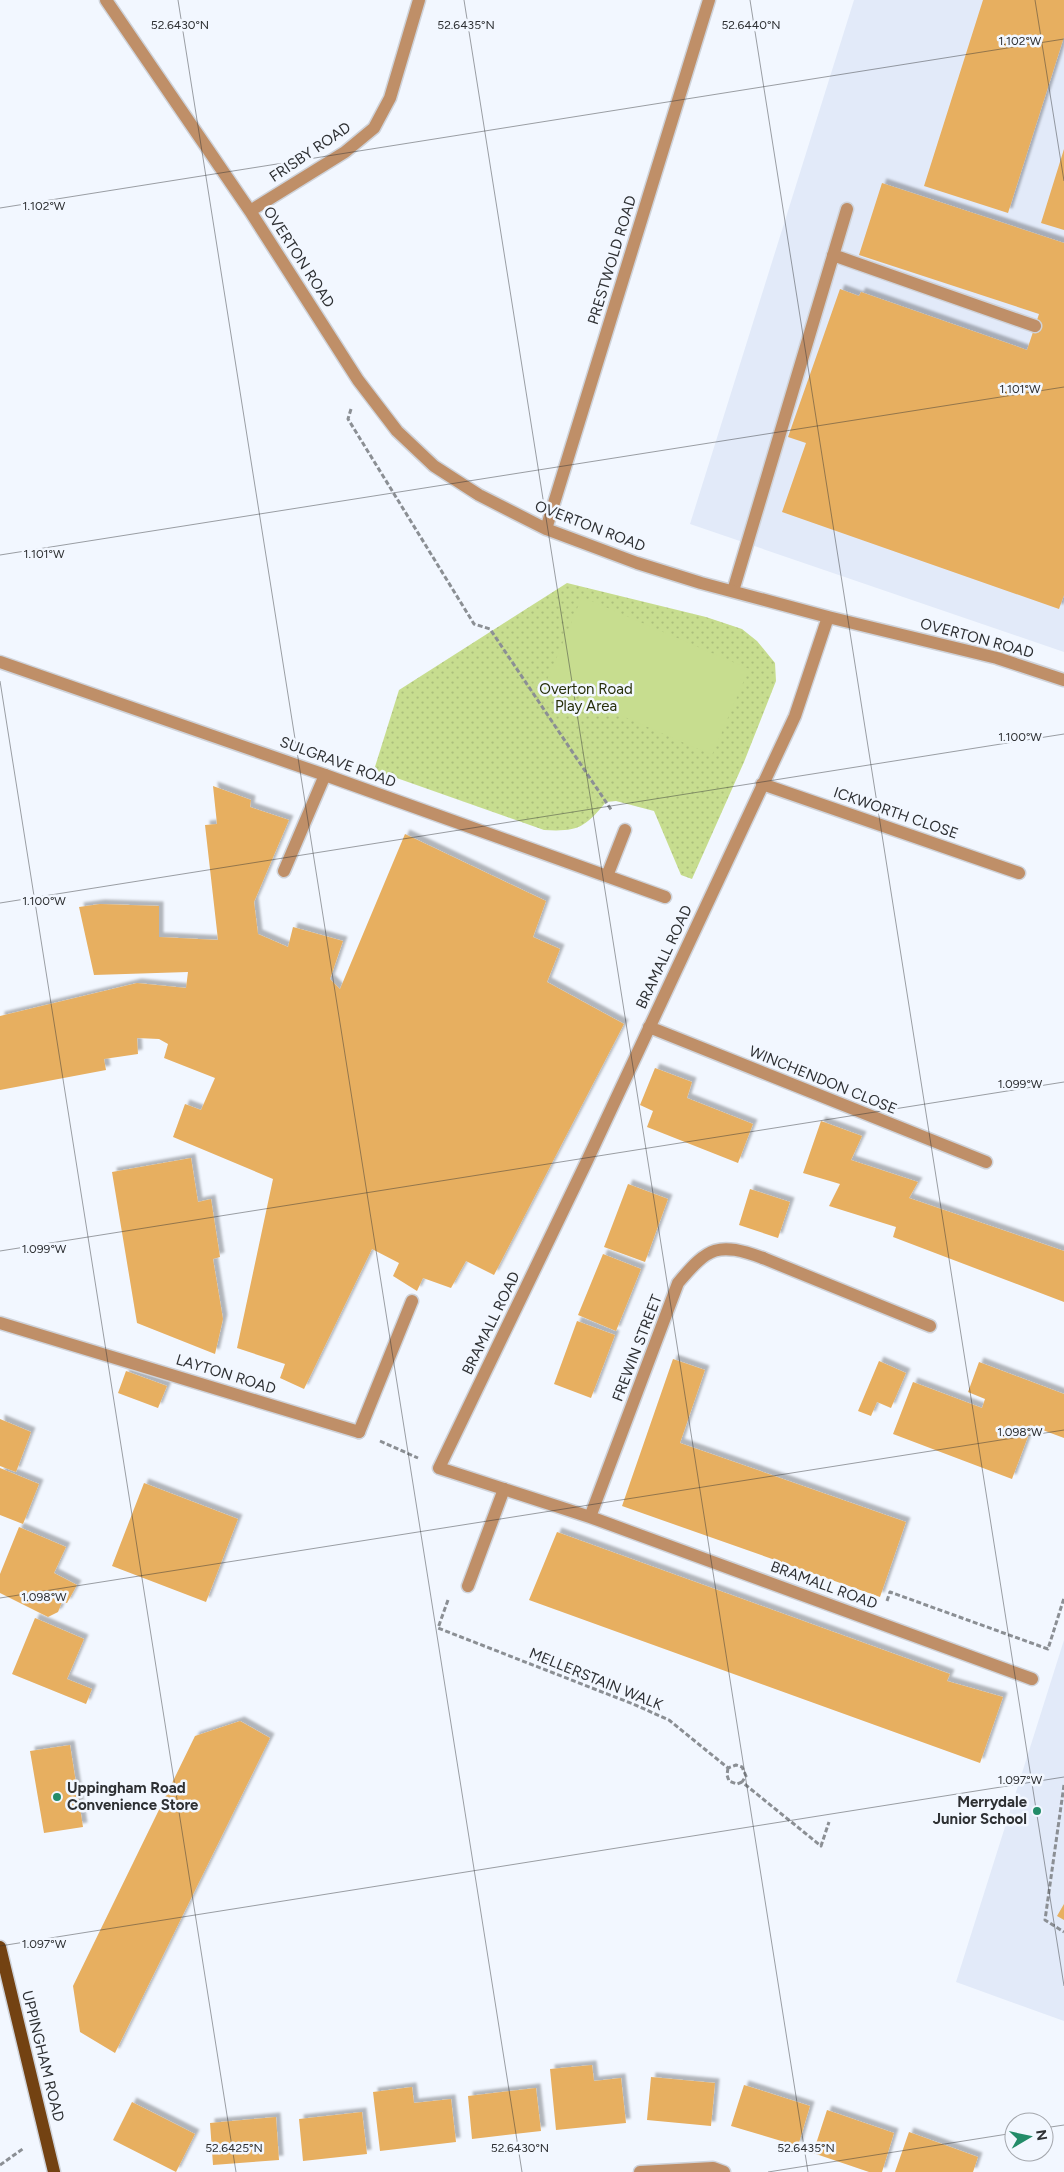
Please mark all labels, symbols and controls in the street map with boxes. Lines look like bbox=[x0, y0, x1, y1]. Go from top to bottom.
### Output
text: 52.6430°N bbox=[151, 18, 209, 32]
text: 52.6435°N bbox=[437, 18, 495, 32]
text: 52.6440°N bbox=[721, 18, 781, 32]
text: 1.102°W bbox=[999, 34, 1042, 48]
street label: FRISBY ROAD bbox=[266, 118, 354, 186]
street label: PRESTWOLD ROAD bbox=[584, 193, 640, 327]
text: 1.102°W bbox=[23, 199, 66, 213]
street label: OVERTON ROAD bbox=[260, 203, 338, 311]
text: 1.101°W bbox=[999, 382, 1041, 396]
street label: OVERTON ROAD bbox=[532, 497, 648, 555]
text: 1.101°W bbox=[23, 547, 65, 561]
street label: OVERTON ROAD bbox=[918, 614, 1036, 662]
park label: Overton Road Play Area bbox=[539, 680, 633, 715]
text: 1.100°W bbox=[998, 730, 1042, 744]
street label: SULGRAVE ROAD bbox=[277, 733, 399, 791]
street label: ICKWORTH CLOSE bbox=[831, 783, 961, 843]
text: 1.100°W bbox=[22, 894, 66, 908]
street label: BRAMALL ROAD bbox=[632, 902, 696, 1012]
street label: WINCHENDON CLOSE bbox=[746, 1042, 900, 1118]
text: 1.099°W bbox=[998, 1077, 1043, 1091]
text: 1.099°W bbox=[22, 1242, 67, 1256]
street label: BRAMALL ROAD bbox=[458, 1269, 524, 1377]
street label: FREWIN STREET bbox=[608, 1291, 666, 1404]
street label: LAYTON ROAD bbox=[174, 1350, 278, 1398]
text: 1.098°W bbox=[997, 1425, 1043, 1439]
street label: BRAMALL ROAD bbox=[768, 1557, 880, 1613]
text: 1.098°W bbox=[21, 1590, 67, 1604]
street label: MELLERSTAIN WALK bbox=[527, 1644, 666, 1714]
text: 1.097°W bbox=[998, 1773, 1043, 1787]
place label: Uppingham Road Convenience Store bbox=[67, 1779, 199, 1814]
marker: Uppingham Road Convenience Store bbox=[51, 1791, 63, 1803]
place label: Merrydale Junior School bbox=[933, 1793, 1028, 1828]
marker: Merrydale Junior School bbox=[1031, 1805, 1043, 1817]
text: 1.097°W bbox=[22, 1937, 67, 1951]
street label: UPPINGHAM ROAD bbox=[18, 1989, 68, 2123]
north arrow bbox=[1004, 2112, 1054, 2162]
text: N bbox=[1032, 2128, 1051, 2142]
text: 52.6425°N bbox=[205, 2141, 263, 2155]
text: 52.6430°N bbox=[491, 2141, 549, 2155]
text: 52.6435°N bbox=[777, 2141, 835, 2155]

